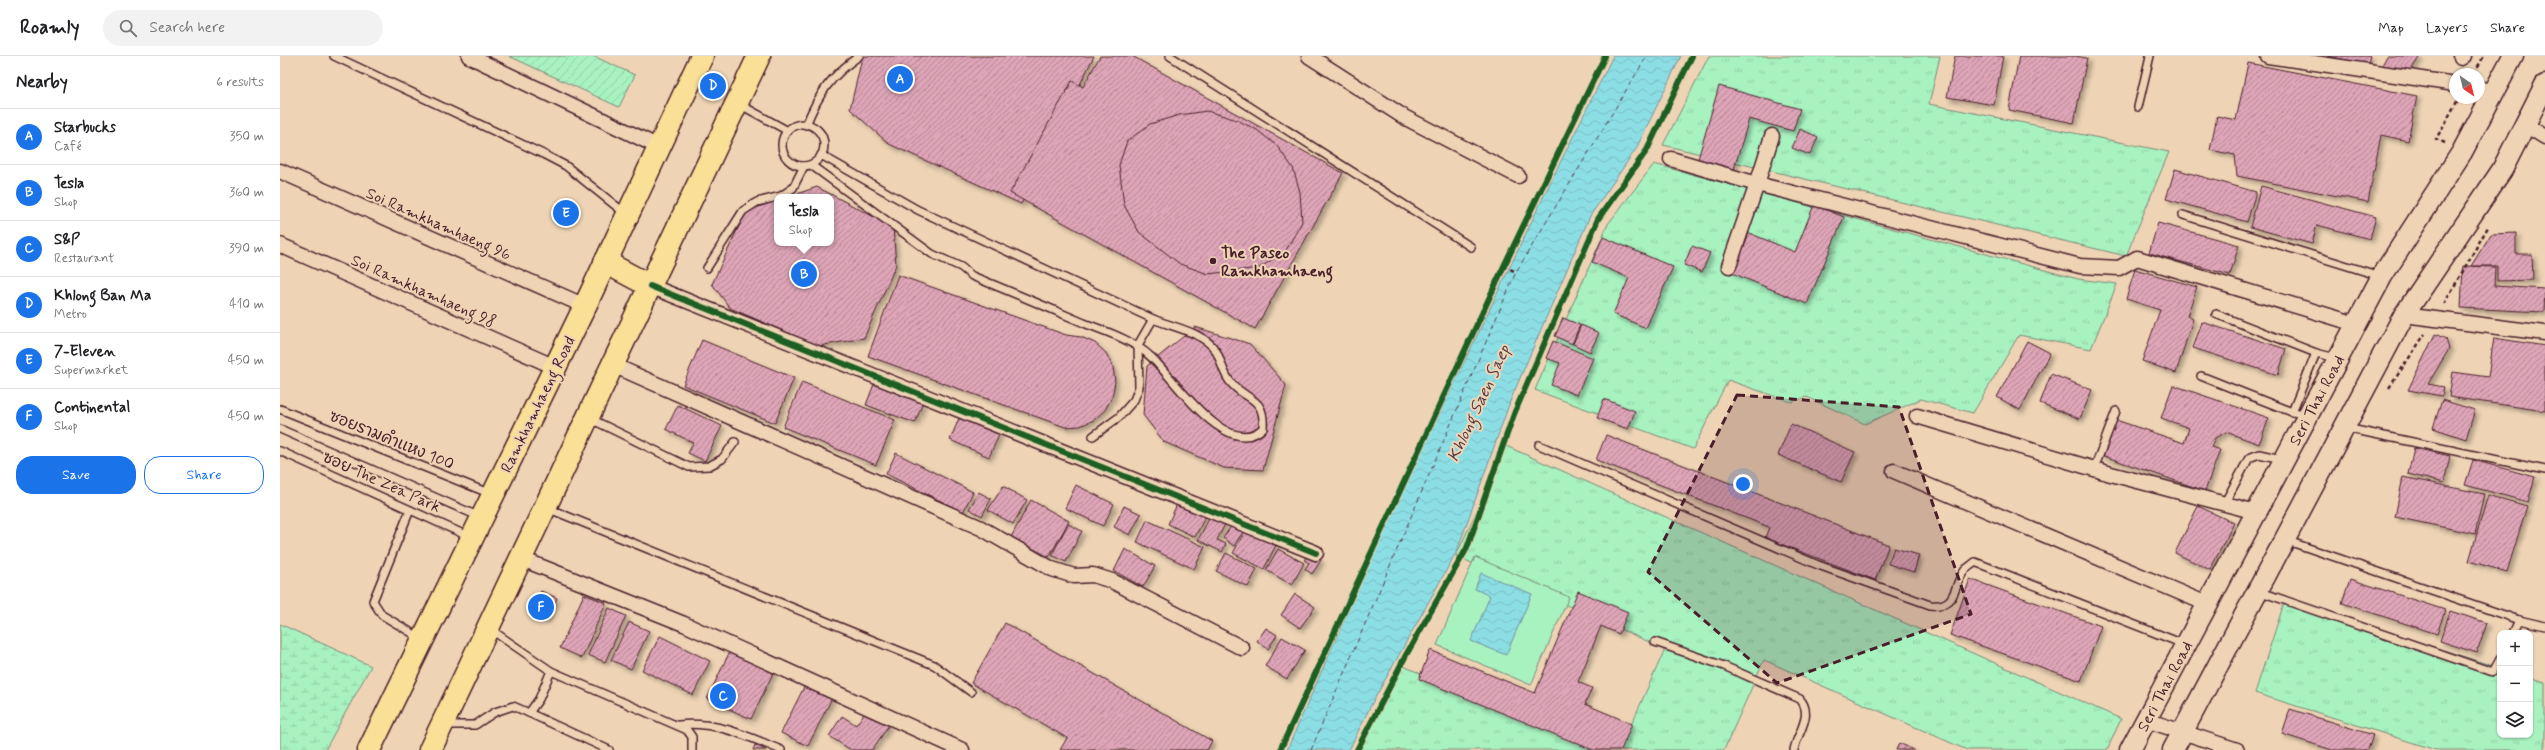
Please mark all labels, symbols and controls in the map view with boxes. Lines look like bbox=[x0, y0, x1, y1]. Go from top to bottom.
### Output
search box bbox=[103, 10, 383, 46]
text: Roamly bbox=[20, 15, 79, 40]
icon: search bbox=[117, 17, 139, 39]
text: Search here bbox=[149, 18, 225, 38]
text: Map bbox=[2378, 19, 2404, 37]
text: Layers bbox=[2426, 19, 2468, 37]
text: Share bbox=[2490, 19, 2525, 37]
pin: A bbox=[887, 64, 913, 94]
north arrow bbox=[2449, 68, 2485, 104]
text: Nearby bbox=[16, 71, 68, 93]
pin: D bbox=[700, 71, 726, 101]
text: 6 results bbox=[216, 74, 264, 91]
text: Starbucks bbox=[54, 118, 116, 138]
text: A bbox=[25, 128, 33, 145]
text: 350 m bbox=[230, 128, 264, 145]
text: Café bbox=[54, 138, 81, 155]
text: Tesla bbox=[54, 174, 84, 194]
street label: Soi Ramkhamhaeng 96 bbox=[362, 183, 514, 267]
text: B bbox=[25, 184, 33, 201]
text: 360 m bbox=[229, 184, 264, 201]
text: Shop bbox=[54, 194, 78, 211]
popup bbox=[774, 194, 834, 246]
pin: E bbox=[553, 198, 579, 228]
text: Tesla bbox=[789, 202, 819, 222]
text: Shop bbox=[789, 222, 813, 239]
text: S&P bbox=[54, 230, 80, 250]
text: C bbox=[24, 240, 34, 257]
text: 390 m bbox=[229, 240, 264, 257]
place label: The Paseo Ramkhamhaeng bbox=[1221, 243, 1333, 284]
text: Restaurant bbox=[54, 250, 114, 267]
street label: Soi Ramkhamhaeng 98 bbox=[347, 250, 499, 334]
marker: The Paseo Ramkhamhaeng bbox=[1208, 256, 1218, 266]
pin: B bbox=[791, 259, 817, 289]
text: Khlong Ban Ma bbox=[54, 286, 151, 306]
text: D bbox=[25, 296, 33, 313]
text: 410 m bbox=[229, 296, 264, 313]
text: Metro bbox=[54, 306, 87, 323]
street label: Ramkhamhaeng Road bbox=[496, 333, 581, 477]
water label: Khlong Saen Saep bbox=[1442, 341, 1518, 466]
text: 7-Eleven bbox=[54, 342, 116, 362]
text: E bbox=[25, 352, 33, 369]
text: 450 m bbox=[228, 352, 264, 369]
street label: Seri Thai Road bbox=[2285, 352, 2350, 450]
text: Supermarket bbox=[54, 362, 128, 379]
text: Continental bbox=[54, 398, 130, 418]
street label: ซอยรามคำแหง 100 bbox=[326, 405, 457, 475]
text: F bbox=[26, 408, 32, 425]
text: 450 m bbox=[228, 408, 264, 425]
text: Shop bbox=[54, 418, 78, 435]
street label: ซอย The Zea Park bbox=[319, 447, 444, 518]
button: Save bbox=[16, 456, 136, 494]
button: Share bbox=[144, 456, 264, 494]
your location bbox=[1733, 474, 1753, 494]
pin: F bbox=[528, 592, 554, 622]
map controls bbox=[2497, 630, 2533, 738]
button: + bbox=[2497, 630, 2533, 666]
street label: Seri Thai Road bbox=[2133, 638, 2198, 736]
button: − bbox=[2497, 666, 2533, 702]
pin: C bbox=[710, 681, 736, 711]
button: layers bbox=[2497, 702, 2533, 738]

